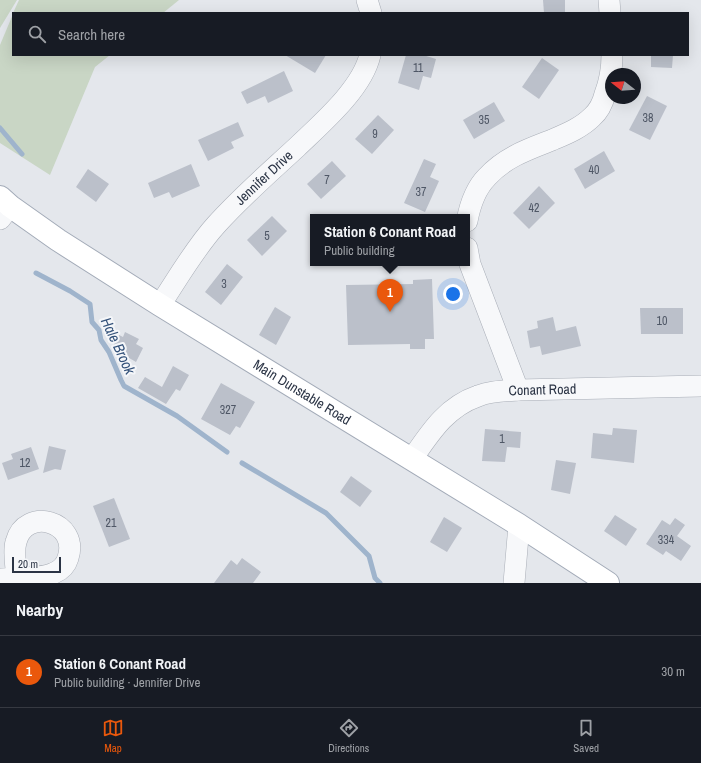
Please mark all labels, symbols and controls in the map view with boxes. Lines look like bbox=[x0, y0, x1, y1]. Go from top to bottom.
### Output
search box bbox=[12, 12, 689, 56]
icon: search bbox=[26, 23, 48, 45]
text: Search here bbox=[58, 24, 125, 45]
house number: 11 bbox=[413, 60, 424, 76]
north arrow bbox=[605, 68, 641, 104]
house number: 38 bbox=[643, 110, 653, 126]
house number: 35 bbox=[479, 112, 490, 128]
house number: 9 bbox=[372, 126, 378, 142]
street label: Jennifer Drive bbox=[231, 146, 296, 209]
house number: 40 bbox=[589, 162, 599, 178]
house number: 7 bbox=[324, 172, 330, 188]
house number: 37 bbox=[416, 184, 427, 200]
house number: 42 bbox=[529, 200, 539, 216]
popup bbox=[310, 214, 470, 266]
text: Station 6 Conant Road bbox=[324, 221, 456, 242]
house number: 5 bbox=[264, 228, 270, 244]
text: Public building bbox=[324, 242, 395, 259]
house number: 3 bbox=[221, 276, 227, 292]
pin: 1 bbox=[377, 279, 403, 312]
your location bbox=[443, 284, 463, 304]
house number: 10 bbox=[657, 313, 667, 329]
water label: Hale Brook bbox=[96, 314, 141, 379]
street label: Main Dunstable Road bbox=[250, 355, 354, 429]
street label: Conant Road bbox=[508, 380, 576, 400]
house number: 327 bbox=[220, 402, 237, 418]
house number: 1 bbox=[499, 431, 505, 447]
house number: 12 bbox=[20, 455, 30, 471]
house number: 21 bbox=[106, 515, 117, 531]
house number: 334 bbox=[658, 532, 675, 548]
scale bar bbox=[12, 555, 61, 574]
text: 20 m bbox=[18, 557, 38, 571]
text: Nearby bbox=[16, 598, 63, 621]
text: Station 6 Conant Road bbox=[54, 653, 186, 674]
text: 1 bbox=[26, 663, 32, 680]
text: 30 m bbox=[661, 663, 685, 680]
text: Public building · Jennifer Drive bbox=[54, 674, 200, 691]
tab: Map bbox=[102, 717, 124, 755]
tab: Directions bbox=[328, 717, 369, 755]
tab: Saved bbox=[573, 717, 599, 755]

